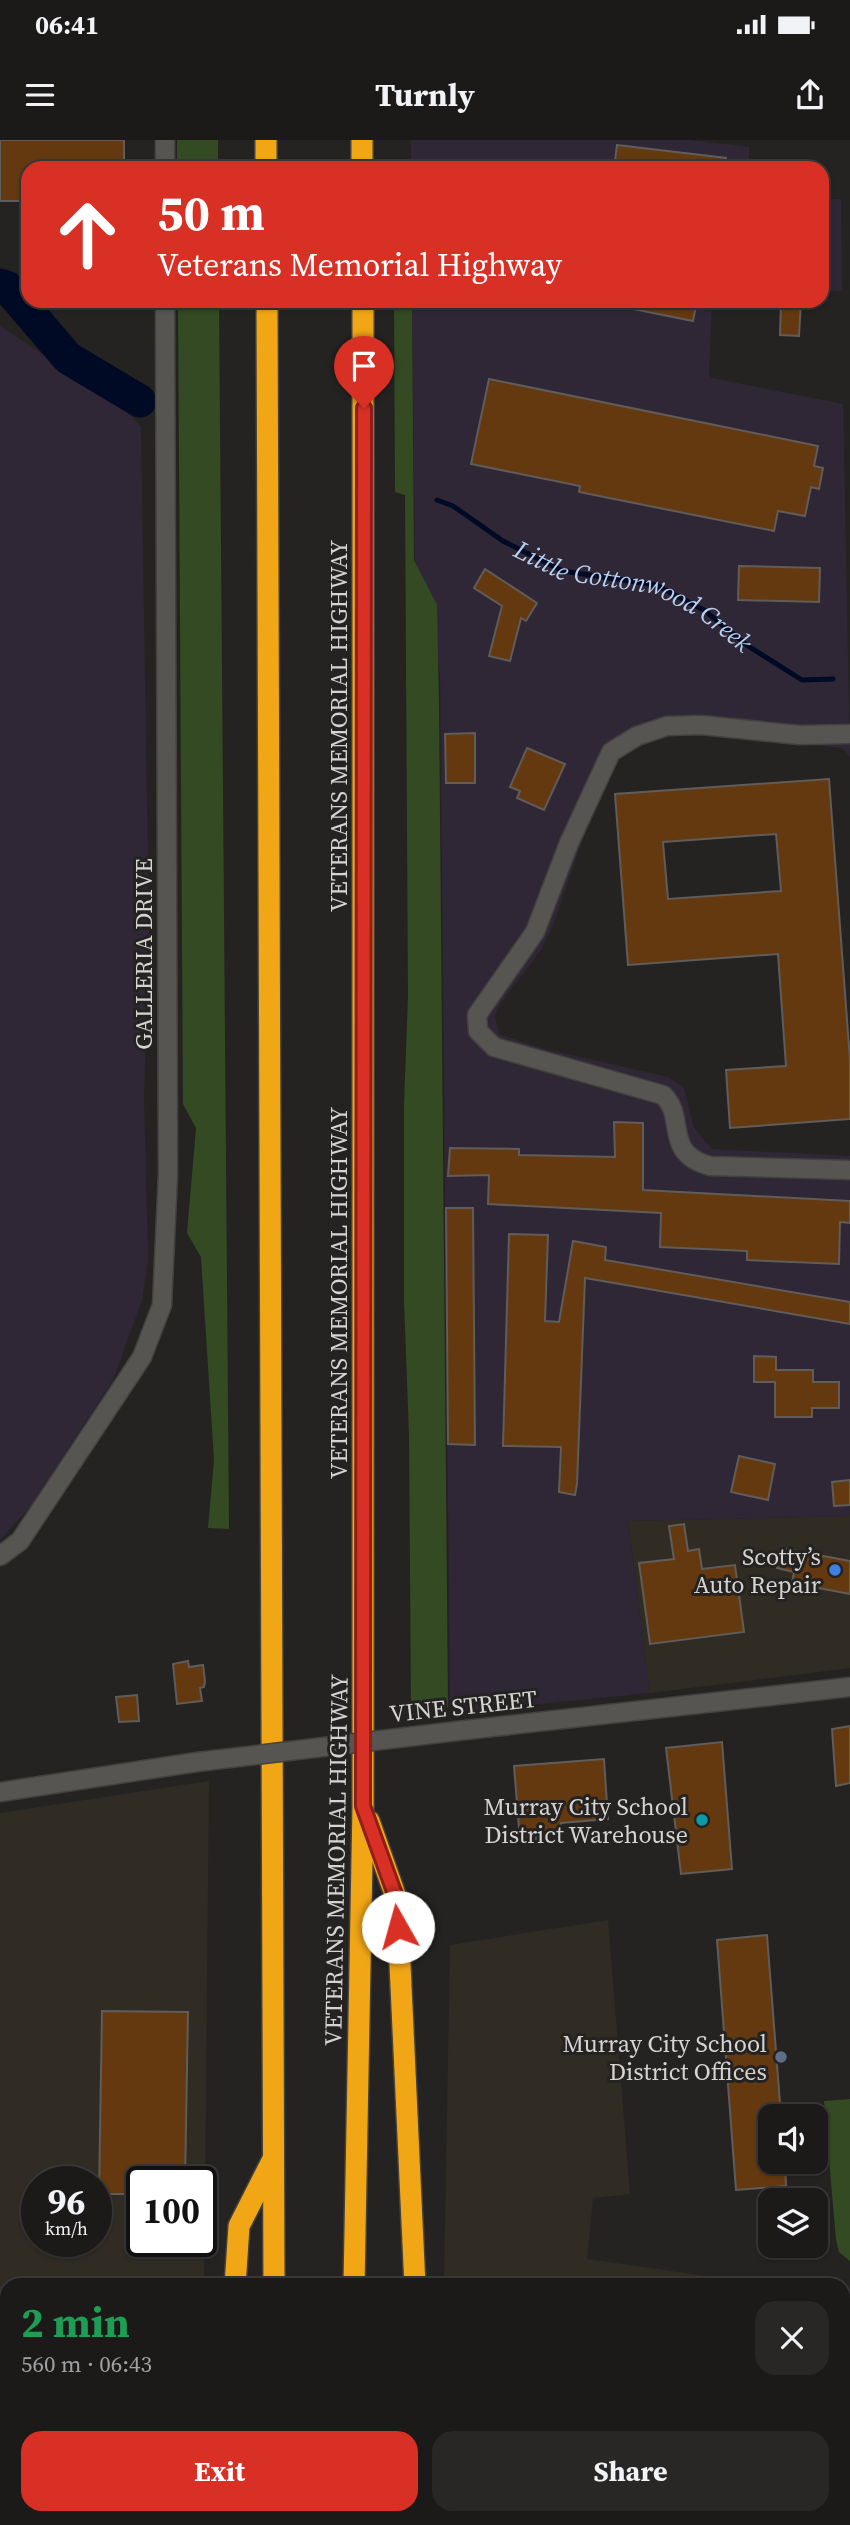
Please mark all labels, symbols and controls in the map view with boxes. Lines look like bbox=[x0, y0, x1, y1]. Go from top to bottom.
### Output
text: 06:41 bbox=[35, 7, 99, 43]
text: Turnly bbox=[375, 73, 475, 117]
icon: menu bbox=[21, 76, 59, 114]
icon: share bbox=[791, 76, 829, 114]
text: 50 m bbox=[157, 179, 265, 246]
icon: ahead bbox=[42, 189, 133, 280]
text: Veterans Memorial Highway bbox=[157, 243, 562, 287]
pin bbox=[334, 336, 394, 408]
icon: arrive bbox=[345, 347, 383, 385]
water label: Little Cottonwood Creek bbox=[507, 531, 761, 661]
street label: VETERANS MEMORIAL HIGHWAY bbox=[322, 540, 355, 912]
street label: GALLERIA DRIVE bbox=[127, 858, 160, 1050]
street label: VETERANS MEMORIAL HIGHWAY bbox=[322, 1107, 355, 1479]
place label: Scotty’s Auto Repair bbox=[694, 1540, 821, 1601]
marker: Scotty’s Auto Repair bbox=[827, 1562, 843, 1578]
street label: VETERANS MEMORIAL HIGHWAY bbox=[316, 1674, 356, 2046]
street label: VINE STREET bbox=[388, 1682, 539, 1730]
place label: Murray City School District Warehouse bbox=[484, 1790, 688, 1851]
marker: Murray City School District Warehouse bbox=[694, 1812, 710, 1828]
position arrow bbox=[361, 1890, 435, 1964]
place label: Murray City School District Offices bbox=[563, 2027, 767, 2088]
marker: Murray City School District Offices bbox=[773, 2049, 789, 2065]
map controls bbox=[758, 2104, 828, 2258]
button: sound bbox=[758, 2104, 828, 2174]
speed limit sign: 100 bbox=[126, 2166, 217, 2257]
text: 96 bbox=[48, 2178, 85, 2226]
button: layers bbox=[758, 2188, 828, 2258]
text: km/h bbox=[45, 2216, 88, 2241]
text: 2 min bbox=[21, 2293, 130, 2351]
button: close bbox=[755, 2301, 829, 2375]
text: 560 m · 06:43 bbox=[21, 2348, 152, 2380]
button: Exit bbox=[21, 2431, 418, 2511]
button: Share bbox=[432, 2431, 829, 2511]

